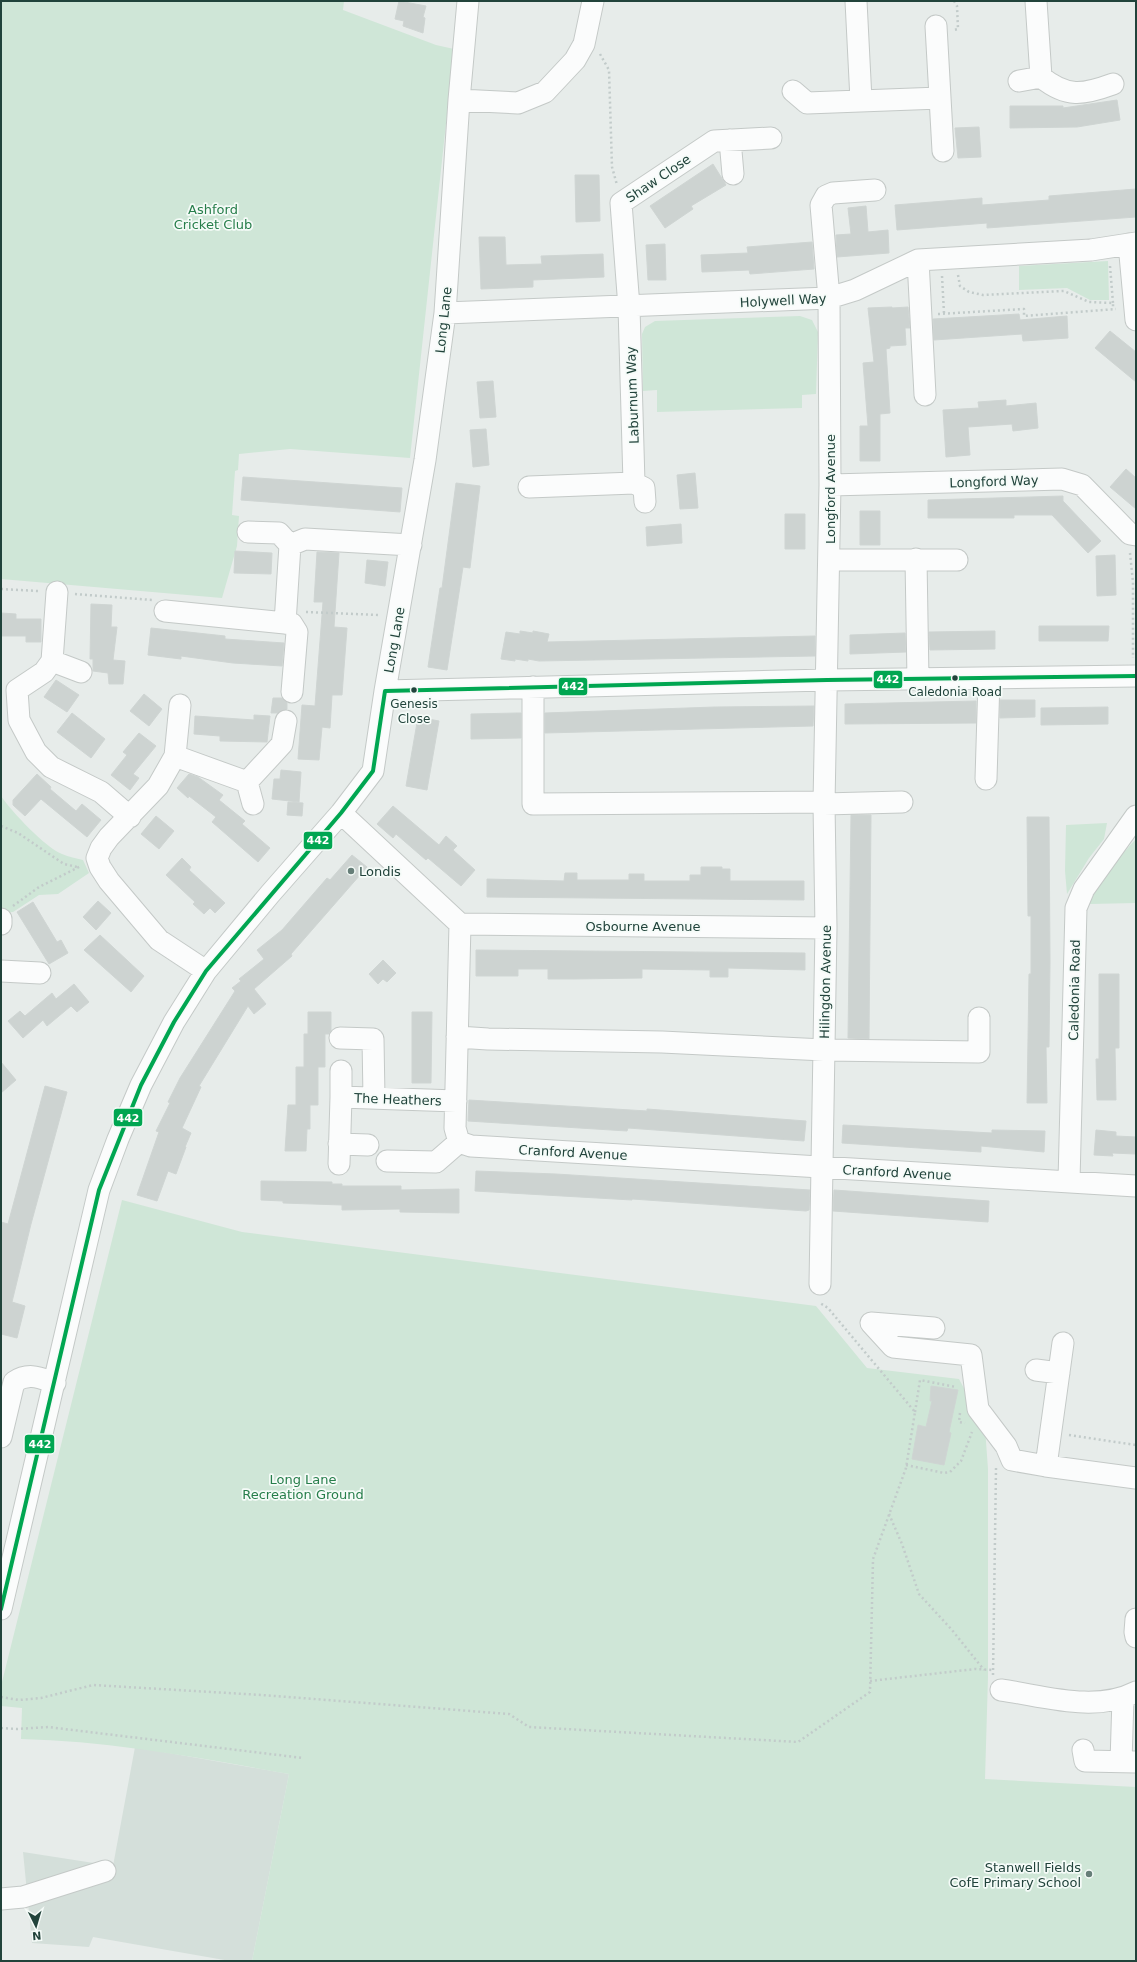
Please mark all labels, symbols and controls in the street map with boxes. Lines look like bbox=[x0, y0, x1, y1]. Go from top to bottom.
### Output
street label: Shaw Close bbox=[623, 151, 693, 206]
park label: Ashford Cricket Club bbox=[174, 202, 252, 232]
street label: Long Lane bbox=[433, 286, 454, 354]
street label: Holywell Way bbox=[739, 291, 827, 310]
street label: Laburnum Way bbox=[623, 346, 642, 444]
street label: Longford Avenue bbox=[823, 434, 838, 544]
street label: Longford Way bbox=[949, 472, 1039, 491]
street label: Long Lane bbox=[381, 606, 408, 674]
line badge: 442 bbox=[873, 670, 903, 689]
text: 442 bbox=[877, 673, 899, 686]
marker: Caledonia Road bbox=[950, 673, 960, 683]
line badge: 442 bbox=[558, 677, 588, 696]
text: 442 bbox=[562, 680, 584, 693]
marker: Genesis Close bbox=[409, 685, 419, 695]
place label: Caledonia Road bbox=[908, 685, 1002, 699]
place label: Genesis Close bbox=[390, 697, 438, 726]
line badge: 442 bbox=[303, 831, 333, 850]
text: 442 bbox=[307, 834, 329, 847]
place label: Londis bbox=[359, 864, 401, 879]
marker: Londis bbox=[346, 866, 356, 876]
street label: Osbourne Avenue bbox=[585, 919, 701, 934]
street label: Hilingdon Avenue bbox=[817, 925, 834, 1039]
street label: Caledonia Road bbox=[1066, 939, 1083, 1041]
street label: The Heathers bbox=[353, 1090, 442, 1109]
line badge: 442 bbox=[113, 1108, 143, 1127]
text: 442 bbox=[117, 1112, 139, 1125]
street label: Cranford Avenue bbox=[518, 1142, 628, 1163]
street label: Cranford Avenue bbox=[842, 1162, 952, 1183]
line badge: 442 bbox=[24, 1434, 55, 1454]
text: 442 bbox=[29, 1438, 51, 1451]
park label: Long Lane Recreation Ground bbox=[242, 1472, 364, 1502]
place label: Stanwell Fields CofE Primary School bbox=[950, 1860, 1081, 1890]
marker: Stanwell Fields CofE Primary School bbox=[1084, 1869, 1094, 1879]
north arrow bbox=[16, 1906, 56, 1946]
text: N bbox=[32, 1929, 42, 1942]

